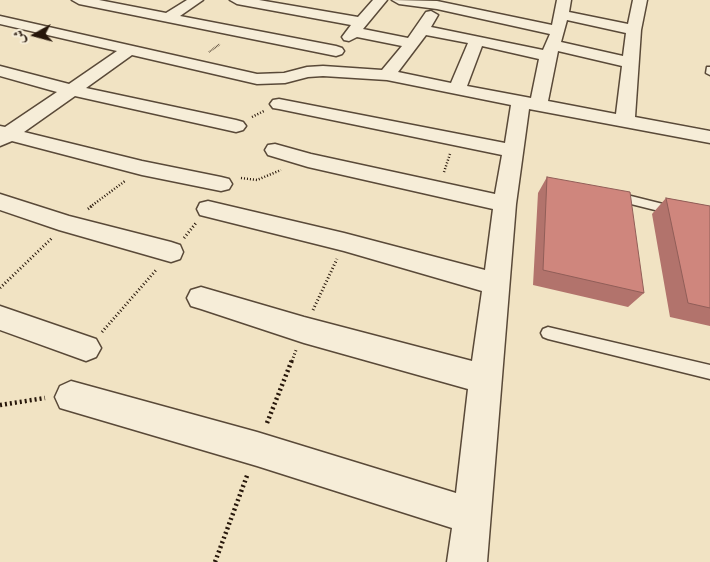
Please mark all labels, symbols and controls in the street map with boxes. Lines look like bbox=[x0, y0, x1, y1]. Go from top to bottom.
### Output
north arrow bbox=[10, 10, 60, 60]
text: ش bbox=[9, 29, 30, 45]

